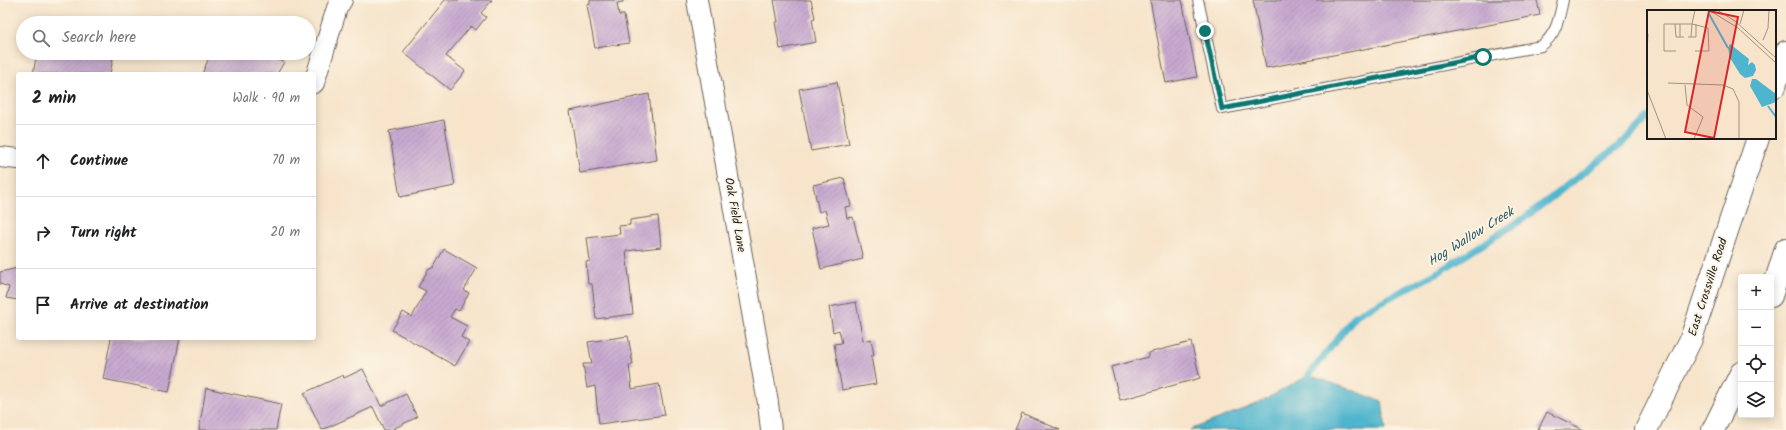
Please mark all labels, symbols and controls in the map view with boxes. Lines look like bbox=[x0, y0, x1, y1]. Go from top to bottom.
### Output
inset map bbox=[1647, 10, 1776, 139]
search box bbox=[16, 16, 316, 60]
route end bbox=[1196, 22, 1214, 40]
text: Search here bbox=[62, 26, 136, 50]
icon: search bbox=[30, 27, 52, 49]
route start bbox=[1474, 48, 1492, 66]
text: 2 min bbox=[32, 85, 76, 112]
text: Walk · 90 m bbox=[233, 88, 300, 109]
text: Continue bbox=[70, 149, 128, 173]
icon: ahead bbox=[32, 150, 54, 172]
text: 70 m bbox=[272, 150, 300, 171]
street label: Oak Field Lane bbox=[719, 176, 751, 254]
water label: Hog Wallow Creek bbox=[1424, 201, 1520, 272]
text: Turn right bbox=[70, 221, 137, 245]
icon: right bbox=[32, 222, 54, 244]
text: 20 m bbox=[270, 222, 300, 243]
street label: East Crossville Road bbox=[1683, 235, 1733, 338]
map controls bbox=[1738, 274, 1774, 418]
button: + bbox=[1738, 274, 1774, 310]
text: Arrive at destination bbox=[70, 293, 209, 317]
icon: arrive bbox=[32, 294, 54, 316]
button: − bbox=[1738, 310, 1774, 346]
button: locate bbox=[1738, 346, 1774, 382]
button: layers bbox=[1738, 382, 1774, 418]

